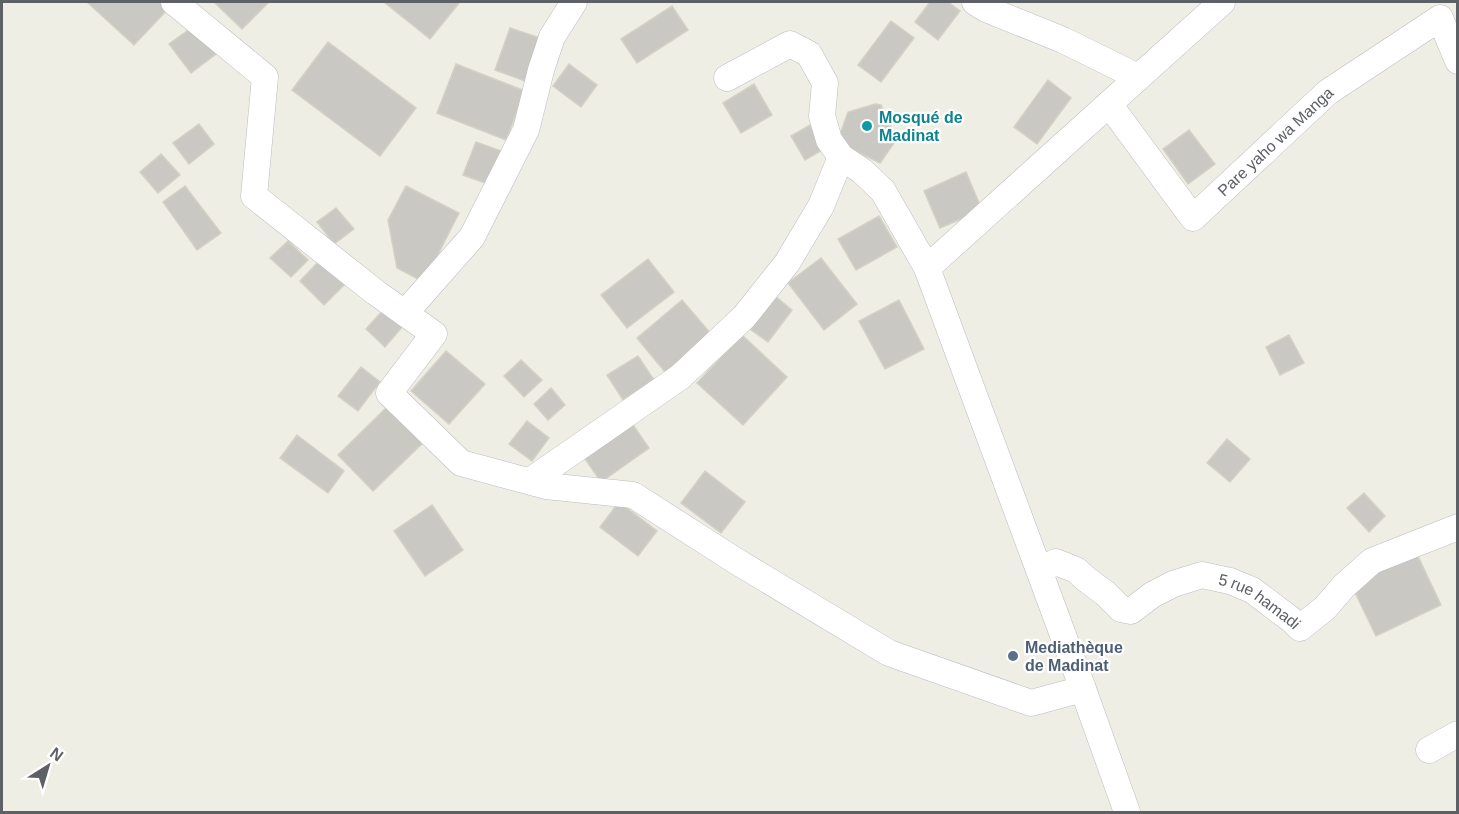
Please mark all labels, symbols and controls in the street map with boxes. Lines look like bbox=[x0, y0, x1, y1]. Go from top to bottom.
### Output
street label: Pare yaho wa Manga bbox=[1214, 83, 1336, 199]
place label: Mosqué de Madinat bbox=[879, 109, 963, 144]
marker: Mosqué de Madinat bbox=[860, 119, 874, 133]
street label: 5 rue hamadi bbox=[1217, 570, 1304, 632]
place label: Mediathèque de Madinat bbox=[1025, 639, 1123, 674]
marker: Mediathèque de Madinat bbox=[1006, 649, 1020, 663]
north arrow bbox=[18, 736, 78, 796]
text: N bbox=[47, 744, 66, 765]

